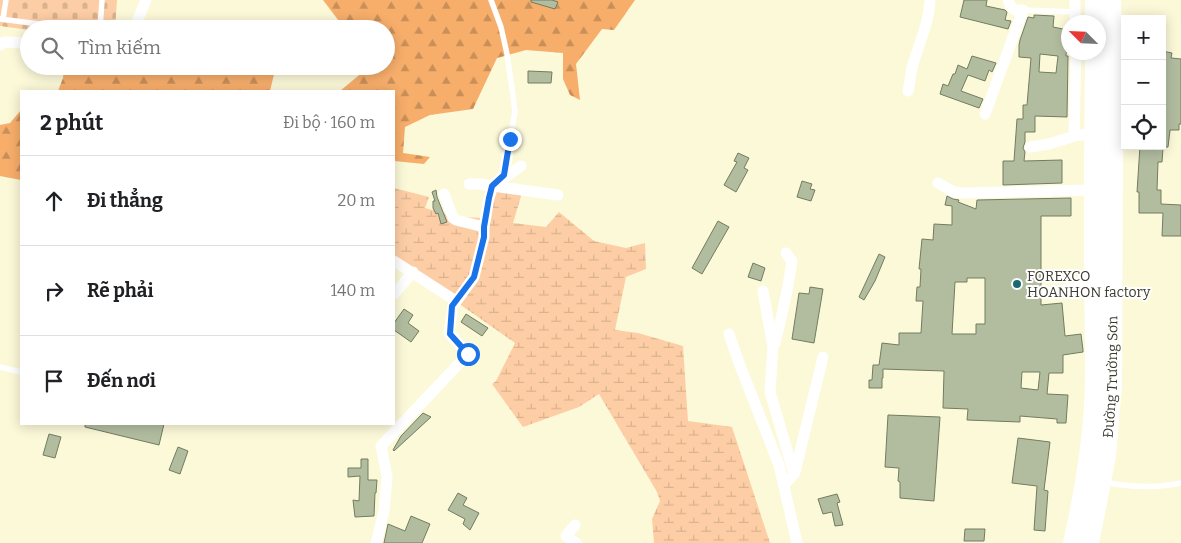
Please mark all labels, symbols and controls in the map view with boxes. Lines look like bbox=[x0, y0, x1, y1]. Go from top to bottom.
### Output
north arrow bbox=[1061, 15, 1106, 60]
map controls bbox=[1121, 15, 1166, 150]
button: + bbox=[1121, 15, 1166, 60]
search box bbox=[20, 20, 395, 75]
icon: search bbox=[38, 34, 66, 62]
text: Tìm kiếm bbox=[78, 36, 161, 59]
button: − bbox=[1121, 60, 1166, 105]
button: locate bbox=[1121, 105, 1166, 150]
text: 2 phút bbox=[40, 110, 103, 136]
text: Đi bộ · 160 m bbox=[283, 113, 375, 132]
route end bbox=[499, 128, 522, 151]
icon: ahead bbox=[40, 187, 68, 215]
text: Đi thẳng bbox=[87, 189, 163, 212]
text: 20 m bbox=[338, 191, 375, 210]
place label: FOREXCO HOANHON factory bbox=[1027, 268, 1151, 301]
icon: right bbox=[40, 277, 68, 305]
marker: FOREXCO HOANHON factory bbox=[1011, 278, 1023, 290]
text: Rẽ phải bbox=[87, 279, 153, 302]
text: 140 m bbox=[330, 281, 375, 300]
street label: Đường Trường Sơn bbox=[1099, 316, 1121, 438]
route start bbox=[457, 343, 480, 366]
icon: arrive bbox=[40, 367, 68, 395]
text: Đến nơi bbox=[87, 369, 156, 392]

